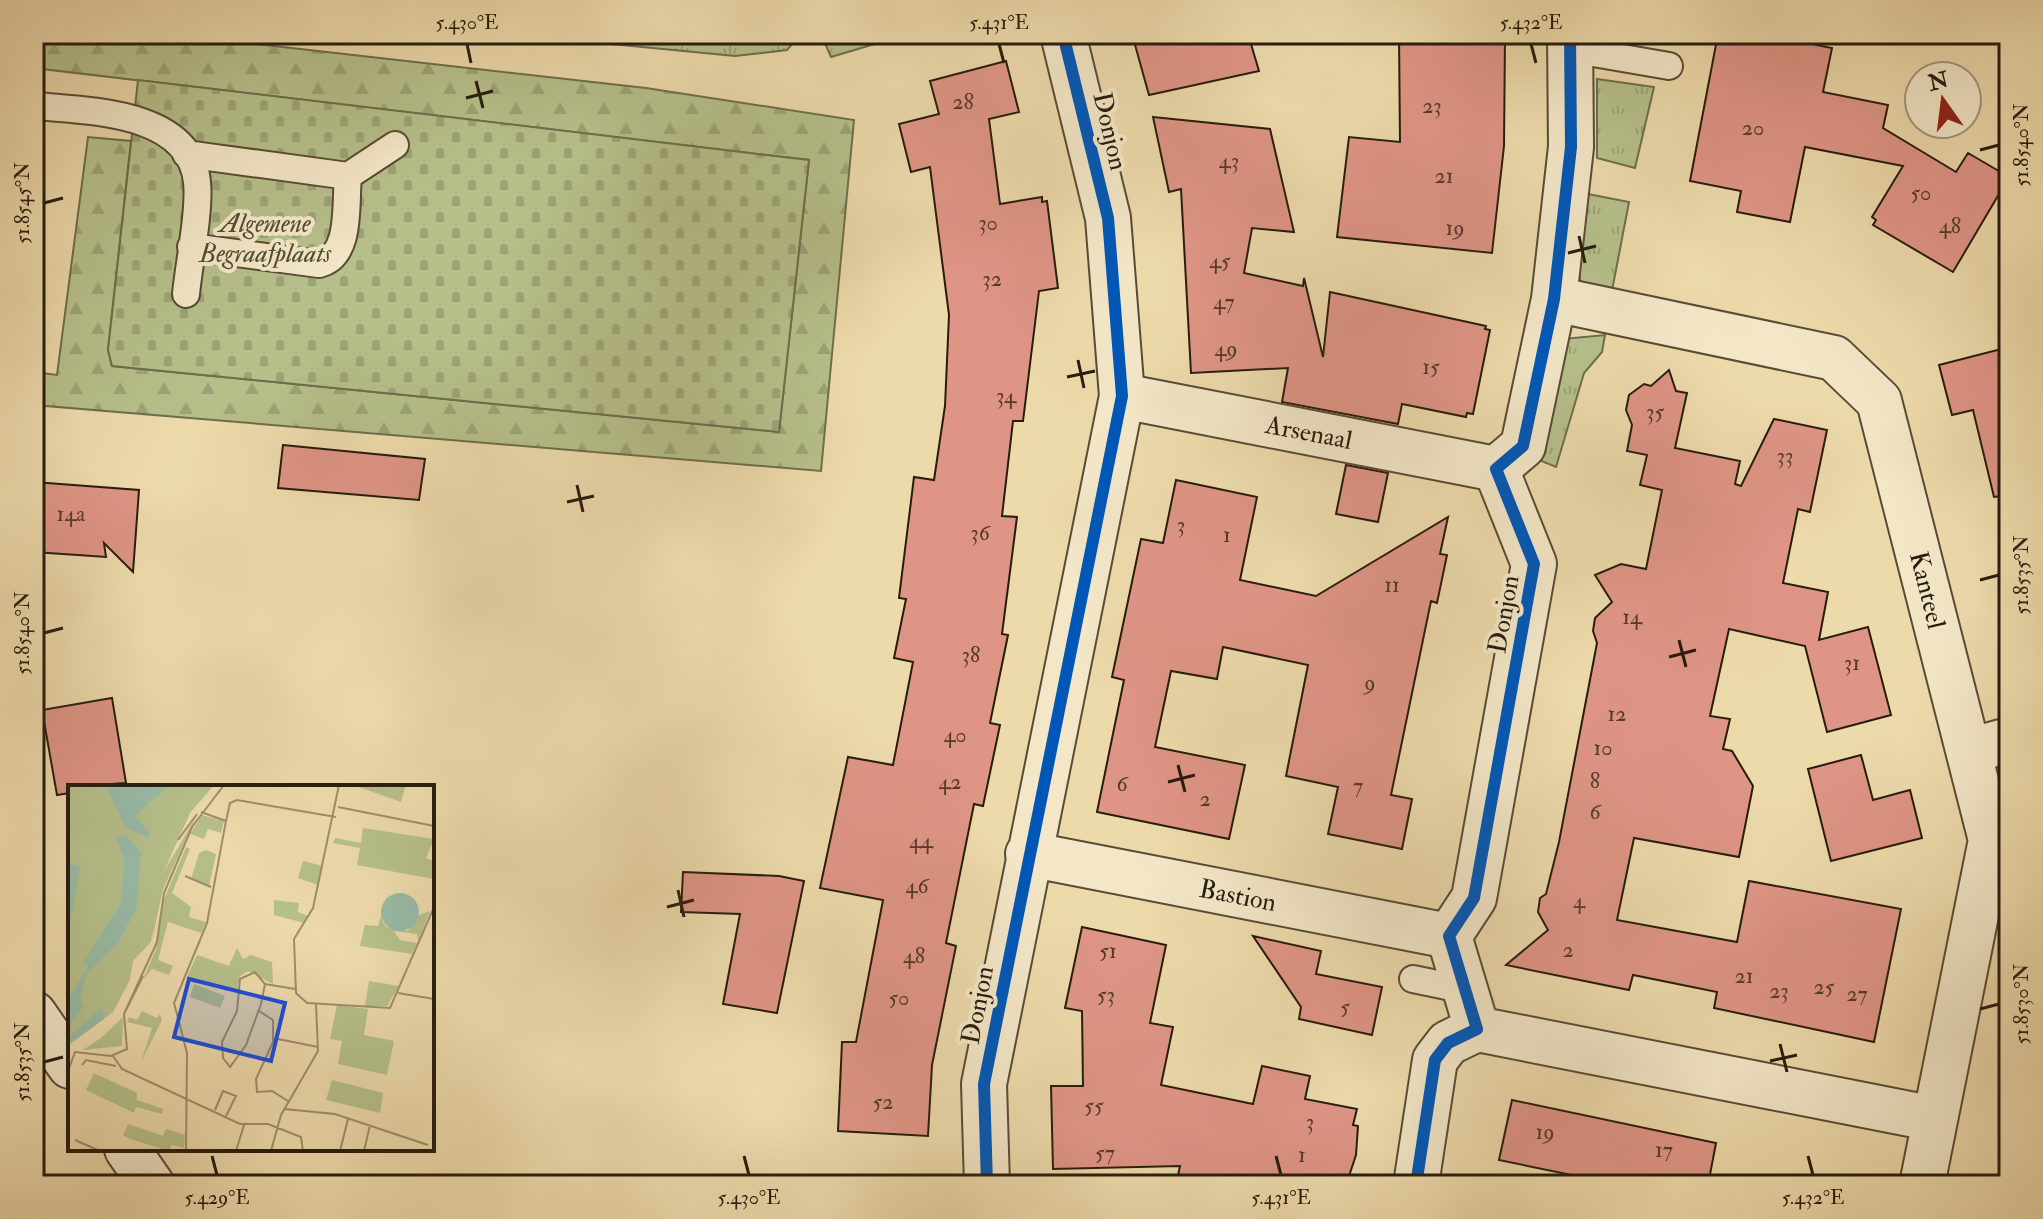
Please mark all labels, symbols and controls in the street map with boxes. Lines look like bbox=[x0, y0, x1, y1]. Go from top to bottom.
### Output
text: 5.430°E bbox=[436, 10, 498, 35]
text: 5.431°E bbox=[969, 10, 1029, 35]
text: 5.432°E bbox=[1500, 10, 1562, 35]
north arrow bbox=[1903, 60, 1983, 140]
text: N bbox=[1924, 66, 1952, 98]
house number: 28 bbox=[952, 88, 974, 116]
street label: Donjon bbox=[1086, 89, 1134, 173]
house number: 23 bbox=[1422, 92, 1442, 120]
text: 51.8540°N bbox=[2009, 103, 2034, 187]
house number: 20 bbox=[1742, 114, 1764, 142]
house number: 43 bbox=[1219, 147, 1239, 175]
text: 51.8545°N bbox=[10, 162, 35, 244]
house number: 21 bbox=[1434, 162, 1454, 190]
house number: 50 bbox=[1911, 179, 1931, 207]
park label: Algemene Begraafplaats bbox=[197, 208, 332, 270]
house number: 30 bbox=[978, 209, 998, 237]
house number: 48 bbox=[1939, 212, 1961, 240]
house number: 19 bbox=[1445, 214, 1465, 242]
house number: 45 bbox=[1209, 247, 1231, 275]
house number: 32 bbox=[982, 265, 1002, 293]
house number: 47 bbox=[1213, 288, 1235, 316]
house number: 49 bbox=[1214, 335, 1238, 363]
house number: 15 bbox=[1422, 353, 1440, 381]
house number: 34 bbox=[996, 382, 1017, 410]
house number: 35 bbox=[1646, 398, 1664, 426]
street label: Arsenaal bbox=[1262, 409, 1355, 457]
house number: 33 bbox=[1777, 442, 1793, 470]
house number: 14a bbox=[57, 500, 86, 528]
house number: 3 bbox=[1177, 511, 1185, 539]
house number: 36 bbox=[970, 519, 992, 547]
house number: 1 bbox=[1223, 521, 1231, 549]
text: 51.8535°N bbox=[2009, 535, 2034, 615]
street label: Kanteel bbox=[1902, 548, 1952, 633]
house number: 11 bbox=[1384, 571, 1400, 599]
street label: Donjon bbox=[1481, 573, 1527, 656]
text: 51.8540°N bbox=[10, 591, 35, 675]
house number: 14 bbox=[1622, 603, 1643, 631]
house number: 38 bbox=[962, 641, 980, 669]
house number: 31 bbox=[1844, 649, 1860, 677]
house number: 9 bbox=[1362, 669, 1376, 697]
house number: 12 bbox=[1607, 700, 1627, 728]
house number: 40 bbox=[943, 721, 967, 749]
house number: 10 bbox=[1593, 734, 1613, 762]
house number: 8 bbox=[1590, 767, 1600, 795]
house number: 42 bbox=[938, 768, 962, 796]
house number: 6 bbox=[1116, 770, 1129, 798]
house number: 7 bbox=[1353, 772, 1363, 800]
inset map bbox=[68, 785, 434, 1151]
house number: 2 bbox=[1199, 785, 1211, 813]
house number: 6 bbox=[1589, 798, 1602, 826]
house number: 44 bbox=[909, 827, 934, 855]
house number: 46 bbox=[906, 872, 930, 900]
street label: Bastion bbox=[1197, 873, 1279, 919]
house number: 4 bbox=[1573, 887, 1586, 915]
house number: 2 bbox=[1562, 936, 1574, 964]
house number: 51 bbox=[1099, 937, 1117, 965]
house number: 48 bbox=[903, 942, 925, 970]
house number: 21 bbox=[1734, 962, 1754, 990]
street label: Donjon bbox=[955, 963, 1001, 1047]
text: 51.8530°N bbox=[2009, 963, 2034, 1044]
house number: 25 bbox=[1814, 973, 1835, 1001]
house number: 23 bbox=[1769, 977, 1789, 1005]
house number: 27 bbox=[1846, 980, 1868, 1008]
house number: 53 bbox=[1097, 981, 1115, 1009]
house number: 50 bbox=[889, 984, 909, 1012]
house number: 5 bbox=[1340, 993, 1350, 1021]
text: 51.8535°N bbox=[10, 1022, 35, 1102]
house number: 52 bbox=[873, 1088, 893, 1116]
house number: 55 bbox=[1084, 1092, 1104, 1120]
house number: 3 bbox=[1306, 1108, 1314, 1136]
house number: 19 bbox=[1535, 1118, 1555, 1146]
house number: 17 bbox=[1655, 1136, 1673, 1164]
house number: 57 bbox=[1095, 1139, 1115, 1167]
house number: 1 bbox=[1298, 1141, 1306, 1169]
text: 5.429°E bbox=[184, 1185, 250, 1210]
text: 5.430°E bbox=[718, 1185, 780, 1210]
text: 5.431°E bbox=[1251, 1185, 1311, 1210]
text: 5.432°E bbox=[1782, 1185, 1844, 1210]

